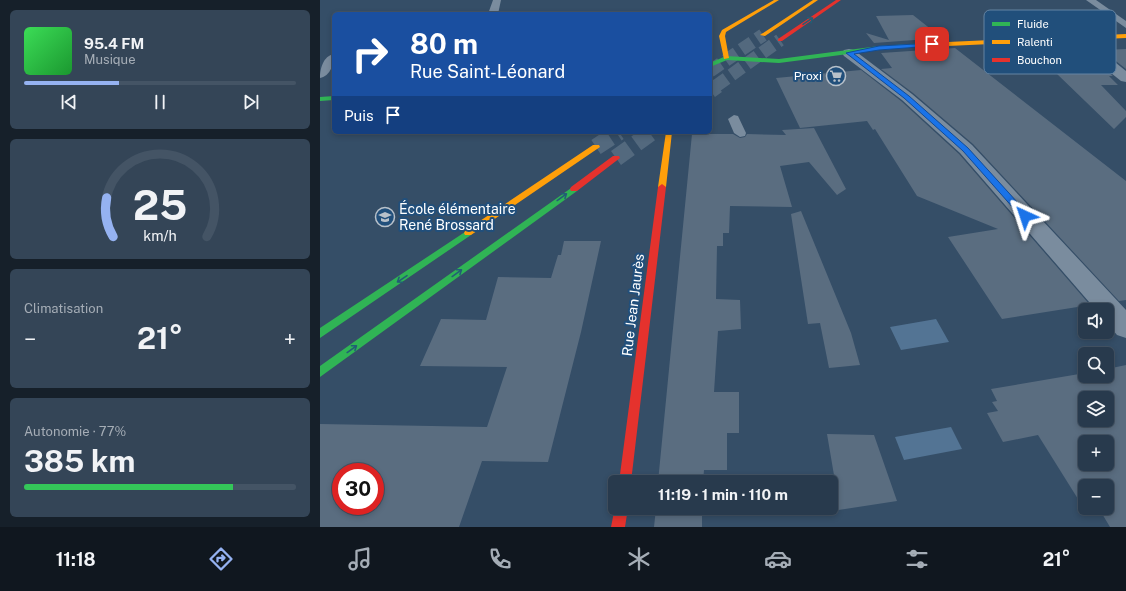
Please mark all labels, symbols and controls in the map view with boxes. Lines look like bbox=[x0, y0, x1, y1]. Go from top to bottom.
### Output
legend bbox=[984, 10, 1116, 74]
one-way arrow bbox=[802, 17, 813, 25]
text: Fluide bbox=[1017, 18, 1049, 30]
text: 80 m bbox=[410, 27, 478, 60]
pin bbox=[915, 27, 949, 61]
icon: right bbox=[344, 28, 396, 80]
icon: arrive bbox=[921, 33, 943, 55]
text: 95.4 FM bbox=[84, 35, 144, 52]
text: Ralenti bbox=[1017, 36, 1053, 48]
text: Musique bbox=[84, 52, 136, 67]
text: Bouchon bbox=[1017, 54, 1062, 66]
text: Rue Saint-Léonard bbox=[410, 61, 565, 82]
supermarket icon: Proxi bbox=[825, 65, 847, 87]
place label: Proxi bbox=[794, 69, 822, 83]
icon: previous bbox=[58, 91, 80, 113]
icon: pause bbox=[149, 91, 171, 113]
icon: next bbox=[240, 91, 262, 113]
icon: arrive bbox=[382, 104, 404, 126]
text: Puis bbox=[344, 107, 374, 124]
text: 25 bbox=[133, 180, 187, 229]
one-way arrow bbox=[557, 193, 568, 201]
position arrow bbox=[1004, 195, 1046, 237]
place label: École élémentaire René Brossard bbox=[399, 200, 516, 233]
school or university icon: École élémentaire René Brossard bbox=[374, 206, 396, 228]
text: km/h bbox=[143, 226, 177, 243]
street label: Rue Jean Jaurès bbox=[619, 253, 647, 357]
one-way arrow bbox=[451, 269, 462, 277]
one-way arrow bbox=[397, 275, 408, 283]
text: Climatisation bbox=[24, 301, 103, 316]
map controls bbox=[1078, 303, 1114, 515]
button: sound bbox=[1078, 303, 1114, 339]
text: 21° bbox=[137, 320, 183, 356]
text: − bbox=[24, 326, 36, 352]
text: + bbox=[284, 326, 296, 352]
one-way arrow bbox=[346, 345, 357, 353]
button: search bbox=[1078, 347, 1114, 383]
button: layers bbox=[1078, 391, 1114, 427]
text: Autonomie · 77% bbox=[24, 424, 126, 439]
button: + bbox=[1078, 435, 1114, 471]
text: 385 km bbox=[24, 443, 135, 479]
speed limit sign: 30 bbox=[332, 463, 384, 515]
button: − bbox=[1078, 479, 1114, 515]
text: 11:19 · 1 min · 110 m bbox=[658, 486, 788, 503]
icon: directions bbox=[207, 545, 235, 573]
icon: music bbox=[346, 545, 374, 573]
icon: phone bbox=[486, 545, 514, 573]
icon: climate bbox=[625, 545, 653, 573]
icon: car bbox=[764, 545, 792, 573]
icon: filters bbox=[903, 545, 931, 573]
text: 11:18 bbox=[56, 549, 96, 570]
text: 21° bbox=[1043, 549, 1070, 570]

